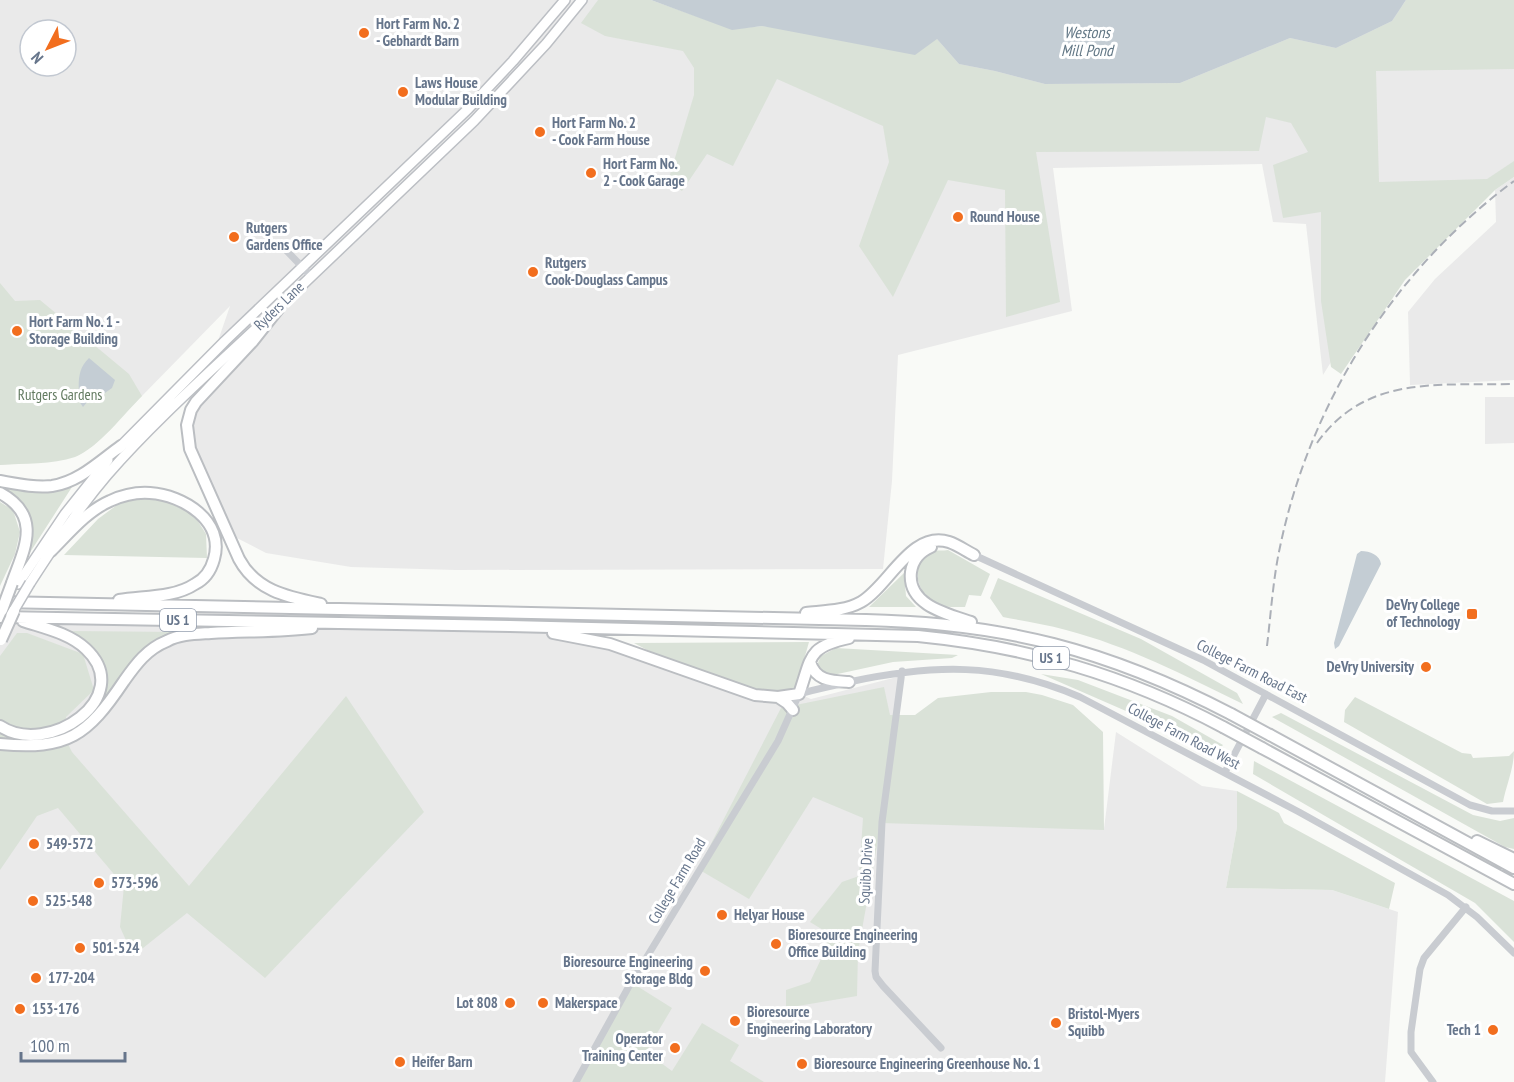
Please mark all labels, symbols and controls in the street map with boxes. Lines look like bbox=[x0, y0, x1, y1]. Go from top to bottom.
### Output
place label: Hort Farm No. 2 - Gebhardt Barn bbox=[376, 14, 460, 50]
north arrow bbox=[18, 18, 78, 78]
water label: Westons Mill Pond bbox=[1061, 22, 1115, 60]
marker: Hort Farm No. 2 - Gebhardt Barn bbox=[357, 26, 371, 40]
text: N bbox=[27, 48, 47, 68]
place label: Laws House Modular Building bbox=[415, 73, 507, 109]
marker: Laws House Modular Building bbox=[396, 85, 410, 99]
place label: Hort Farm No. 2 - Cook Farm House bbox=[552, 113, 650, 149]
marker: Hort Farm No. 2 - Cook Farm House bbox=[533, 125, 547, 139]
place label: Hort Farm No. 2 - Cook Garage bbox=[603, 154, 685, 190]
marker: Hort Farm No. 2 - Cook Garage bbox=[584, 166, 598, 180]
place label: Round House bbox=[970, 207, 1040, 226]
marker: Round House bbox=[951, 210, 965, 224]
place label: Rutgers Gardens Office bbox=[246, 218, 323, 254]
marker: Rutgers Gardens Office bbox=[227, 230, 241, 244]
place label: Rutgers Cook-Douglass Campus bbox=[545, 253, 668, 289]
marker: Rutgers Cook-Douglass Campus bbox=[526, 265, 540, 279]
street label: Ryders Lane bbox=[250, 277, 308, 334]
place label: Hort Farm No. 1 - Storage Building bbox=[29, 312, 120, 348]
marker: Hort Farm No. 1 - Storage Building bbox=[10, 324, 24, 338]
park label: Rutgers Gardens bbox=[18, 385, 102, 404]
place label: DeVry College of Technology bbox=[1386, 595, 1461, 631]
marker: DeVry College of Technology bbox=[1465, 607, 1479, 621]
road number: US 1 bbox=[160, 609, 196, 631]
street label: College Farm Road East bbox=[1194, 635, 1311, 707]
road number: US 1 bbox=[1033, 647, 1069, 669]
place label: DeVry University bbox=[1326, 657, 1415, 676]
marker: DeVry University bbox=[1419, 660, 1433, 674]
street label: College Farm Road West bbox=[1125, 698, 1244, 773]
place label: 549-572 bbox=[46, 834, 94, 853]
street label: College Farm Road bbox=[644, 834, 710, 927]
marker: 549-572 bbox=[27, 837, 41, 851]
street label: Squibb Drive bbox=[854, 837, 877, 904]
place label: 573-596 bbox=[111, 873, 159, 892]
marker: 573-596 bbox=[92, 876, 106, 890]
place label: 525-548 bbox=[45, 891, 93, 910]
marker: 525-548 bbox=[26, 894, 40, 908]
place label: Helyar House bbox=[734, 905, 805, 924]
marker: Helyar House bbox=[715, 908, 729, 922]
place label: Bioresource Engineering Office Building bbox=[788, 925, 918, 961]
marker: Bioresource Engineering Office Building bbox=[769, 937, 783, 951]
place label: 501-524 bbox=[92, 938, 140, 957]
marker: 501-524 bbox=[73, 941, 87, 955]
place label: Bioresource Engineering Storage Bldg bbox=[563, 952, 693, 988]
marker: Bioresource Engineering Storage Bldg bbox=[698, 964, 712, 978]
place label: 177-204 bbox=[48, 968, 95, 987]
marker: 177-204 bbox=[29, 971, 43, 985]
place label: Lot 808 bbox=[456, 993, 498, 1012]
place label: Makerspace bbox=[555, 993, 618, 1012]
marker: Lot 808 bbox=[503, 996, 517, 1010]
marker: Makerspace bbox=[536, 996, 550, 1010]
place label: 153-176 bbox=[32, 999, 80, 1018]
marker: 153-176 bbox=[13, 1002, 27, 1016]
place label: Bioresource Engineering Laboratory bbox=[747, 1002, 873, 1038]
place label: Bristol-Myers Squibb bbox=[1068, 1004, 1139, 1040]
marker: Bioresource Engineering Laboratory bbox=[728, 1014, 742, 1028]
marker: Bristol-Myers Squibb bbox=[1049, 1016, 1063, 1030]
place label: Tech 1 bbox=[1447, 1020, 1481, 1039]
marker: Tech 1 bbox=[1486, 1023, 1500, 1037]
scale bar bbox=[21, 1025, 124, 1063]
place label: Operator Training Center bbox=[582, 1029, 664, 1065]
text: 100 m bbox=[30, 1034, 70, 1057]
marker: Operator Training Center bbox=[668, 1041, 682, 1055]
place label: Heifer Barn bbox=[412, 1052, 473, 1071]
place label: Bioresource Engineering Greenhouse No. 1 bbox=[814, 1054, 1040, 1073]
marker: Heifer Barn bbox=[393, 1055, 407, 1069]
marker: Bioresource Engineering Greenhouse No. 1 bbox=[795, 1057, 809, 1071]

